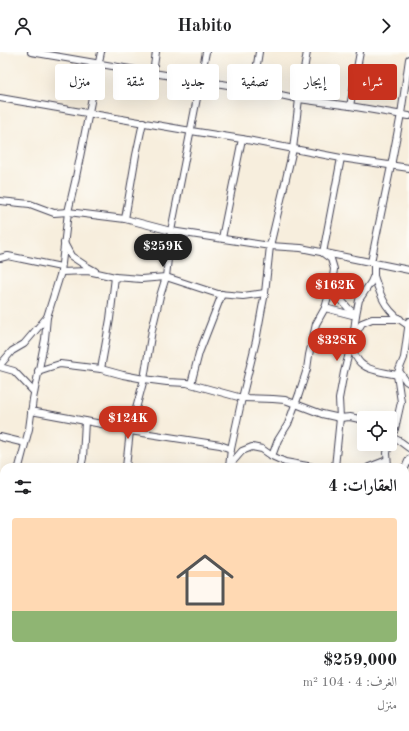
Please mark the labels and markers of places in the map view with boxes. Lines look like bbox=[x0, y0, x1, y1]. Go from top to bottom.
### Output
pin: $259K bbox=[135, 234, 191, 268]
pin: $162K bbox=[307, 273, 363, 307]
pin: $328K bbox=[309, 328, 365, 362]
pin: $124K bbox=[100, 406, 156, 440]

